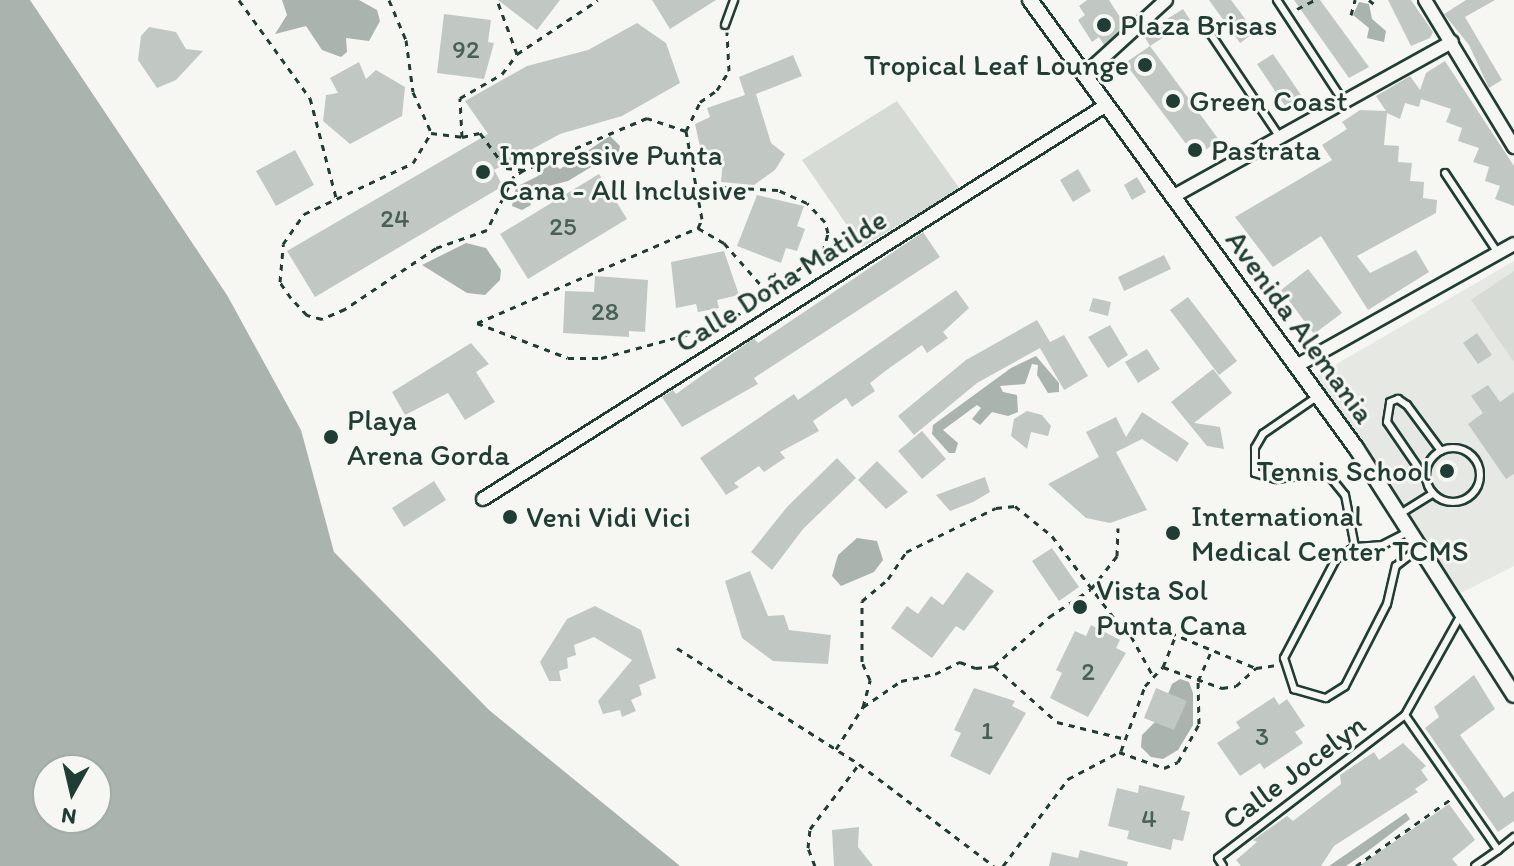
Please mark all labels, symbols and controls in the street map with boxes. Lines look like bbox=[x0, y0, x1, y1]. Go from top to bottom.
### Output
place label: Plaza Brisas bbox=[1120, 7, 1277, 43]
marker: Plaza Brisas bbox=[1095, 16, 1113, 34]
house number: 92 bbox=[452, 34, 480, 66]
place label: Tropical Leaf Lounge bbox=[864, 47, 1129, 83]
marker: Tropical Leaf Lounge bbox=[1136, 56, 1154, 74]
place label: Green Coast bbox=[1189, 83, 1347, 119]
marker: Green Coast bbox=[1164, 92, 1182, 110]
place label: Pastrata bbox=[1211, 132, 1321, 168]
place label: Impressive Punta Cana - All Inclusive bbox=[499, 137, 750, 208]
marker: Pastrata bbox=[1186, 141, 1204, 159]
marker: Impressive Punta Cana - All Inclusive bbox=[474, 163, 492, 181]
street label: Calle Doña Matilde bbox=[668, 201, 894, 361]
house number: 24 bbox=[380, 203, 410, 235]
house number: 25 bbox=[549, 211, 577, 243]
street label: Avenida Alemania bbox=[1218, 223, 1382, 431]
house number: 28 bbox=[591, 296, 619, 328]
place label: Playa Arena Gorda bbox=[347, 402, 509, 472]
marker: Playa Arena Gorda bbox=[322, 428, 340, 446]
place label: Tennis School bbox=[1257, 453, 1431, 489]
marker: Tennis School bbox=[1438, 462, 1456, 480]
place label: International Medical Center TCMS bbox=[1191, 498, 1469, 568]
place label: Veni Vidi Vici bbox=[526, 499, 692, 535]
marker: Veni Vidi Vici bbox=[501, 508, 519, 526]
marker: International Medical Center TCMS bbox=[1162, 522, 1184, 544]
place label: Vista Sol Punta Cana bbox=[1096, 572, 1246, 642]
marker: Vista Sol Punta Cana bbox=[1071, 598, 1089, 616]
house number: 2 bbox=[1081, 656, 1095, 688]
street label: Calle Jocelyn bbox=[1215, 706, 1373, 838]
house number: 1 bbox=[981, 715, 993, 747]
house number: 3 bbox=[1255, 721, 1269, 753]
north arrow bbox=[32, 754, 112, 834]
text: N bbox=[60, 802, 78, 831]
house number: 4 bbox=[1141, 803, 1157, 835]

